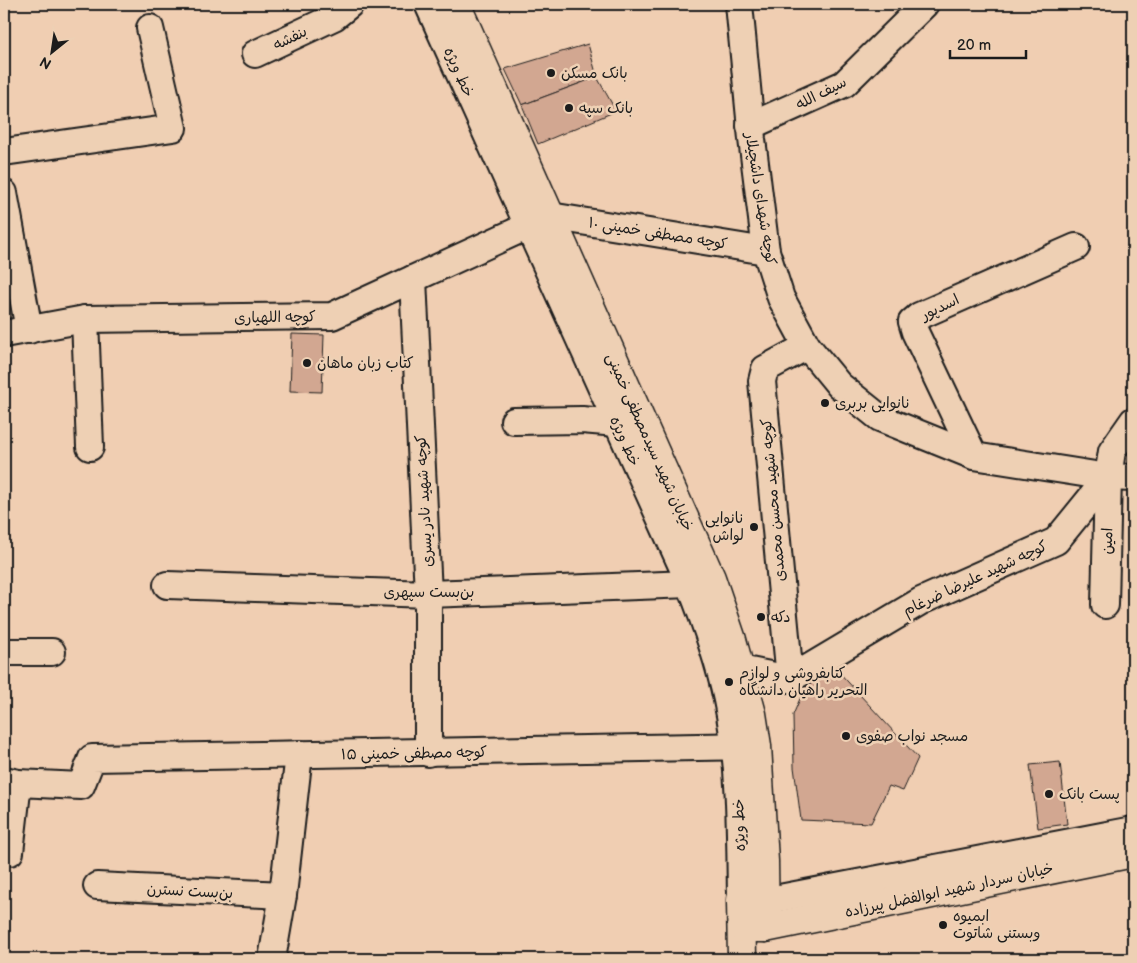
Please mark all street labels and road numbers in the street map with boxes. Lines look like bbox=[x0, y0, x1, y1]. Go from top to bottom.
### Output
street label: بنفشه bbox=[270, 22, 310, 55]
street label: خط ویژه bbox=[439, 44, 478, 100]
street label: سیف الله bbox=[793, 73, 850, 114]
street label: کوچه شهدای داشچیلار bbox=[741, 131, 780, 267]
street label: کوچه مصطفی خمینی ۱۰ bbox=[587, 213, 729, 254]
street label: اسدپور bbox=[917, 290, 963, 325]
street label: کوچه اللهیاری bbox=[234, 307, 316, 328]
street label: خیابان شهید سیدمصطفی خمینی bbox=[602, 350, 697, 534]
street label: خط ویژه bbox=[605, 413, 644, 469]
street label: کوچه شهید محسن محمدی bbox=[757, 418, 790, 582]
street label: کوچه شهید نادر یسری bbox=[412, 434, 437, 567]
street label: امین bbox=[1098, 527, 1117, 555]
street label: کوچه شهید علیرضا ضرغام bbox=[900, 537, 1051, 621]
street label: بن‌بست سپهری bbox=[384, 583, 474, 602]
street label: کوچه مصطفی خمینی ۱۵ bbox=[341, 743, 487, 764]
street label: خط ویژه bbox=[729, 798, 750, 852]
street label: خیابان سردار شهید ابوالفضل پیرزاده bbox=[843, 859, 1055, 922]
street label: بن‌بست نسترن bbox=[146, 880, 234, 903]

